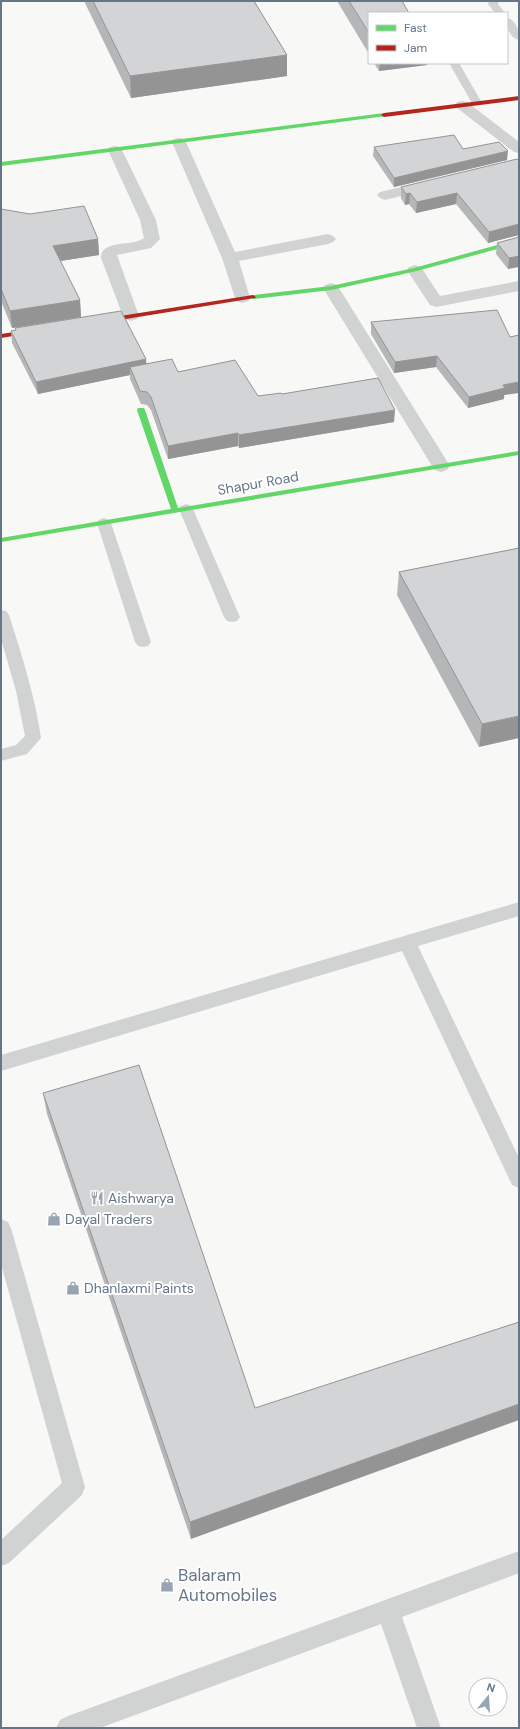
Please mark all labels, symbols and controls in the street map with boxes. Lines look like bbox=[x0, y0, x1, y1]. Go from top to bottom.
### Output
legend bbox=[368, 12, 508, 64]
text: Fast bbox=[404, 20, 427, 36]
text: Jam bbox=[404, 40, 427, 56]
street label: Shapur Road bbox=[216, 467, 300, 499]
place label: Aishwarya bbox=[108, 1189, 174, 1207]
restaurant icon: Aishwarya bbox=[89, 1190, 105, 1206]
place label: Dayal Traders bbox=[65, 1210, 153, 1228]
shop icon: Dayal Traders bbox=[46, 1211, 62, 1227]
place label: Dhanlaxmi Paints bbox=[84, 1279, 194, 1297]
shop icon: Dhanlaxmi Paints bbox=[65, 1280, 81, 1296]
place label: Balaram Automobiles bbox=[178, 1564, 277, 1606]
shop icon: Balaram Automobiles bbox=[159, 1577, 175, 1593]
north arrow bbox=[468, 1677, 508, 1717]
text: N bbox=[485, 1680, 497, 1695]

